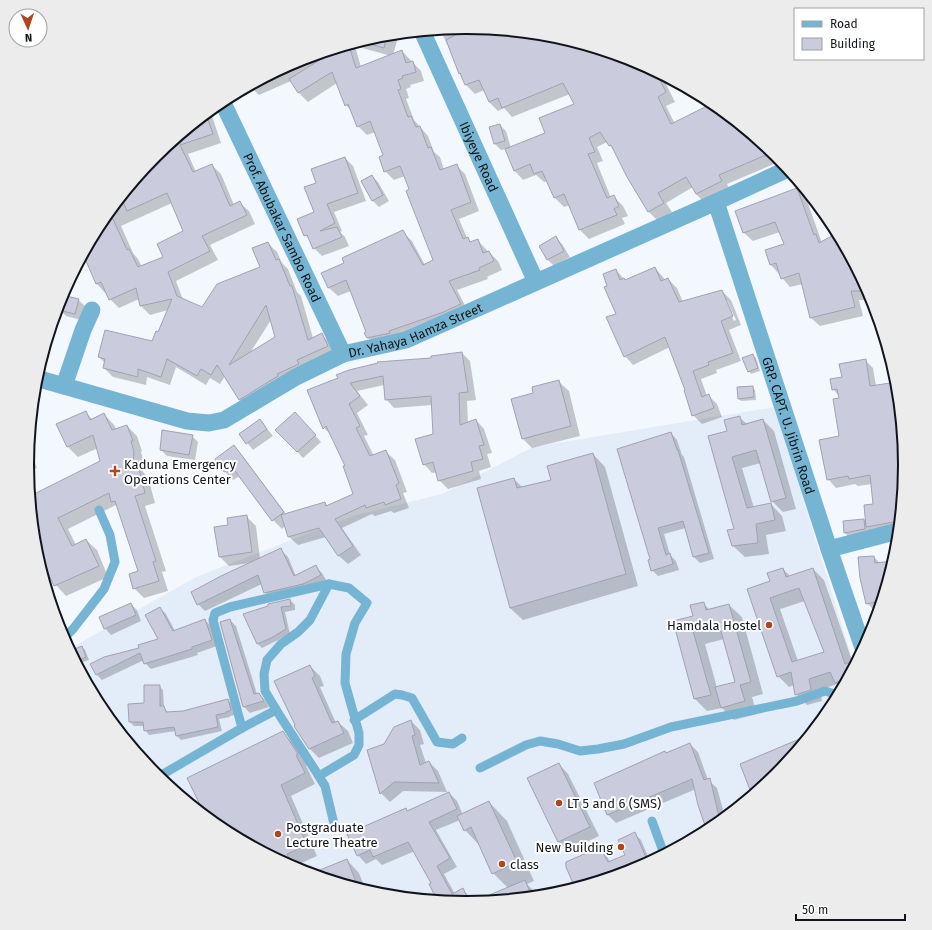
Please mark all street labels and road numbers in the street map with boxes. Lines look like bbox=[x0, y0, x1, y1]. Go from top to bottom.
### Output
street label: Ibiyeye Road bbox=[457, 119, 502, 194]
street label: Prof. Abubakar Sambo Road bbox=[240, 150, 324, 304]
street label: Dr. Yahaya Hamza Street bbox=[347, 299, 485, 360]
street label: GRP. CAPT. U. Jibrin Road bbox=[759, 355, 818, 496]

